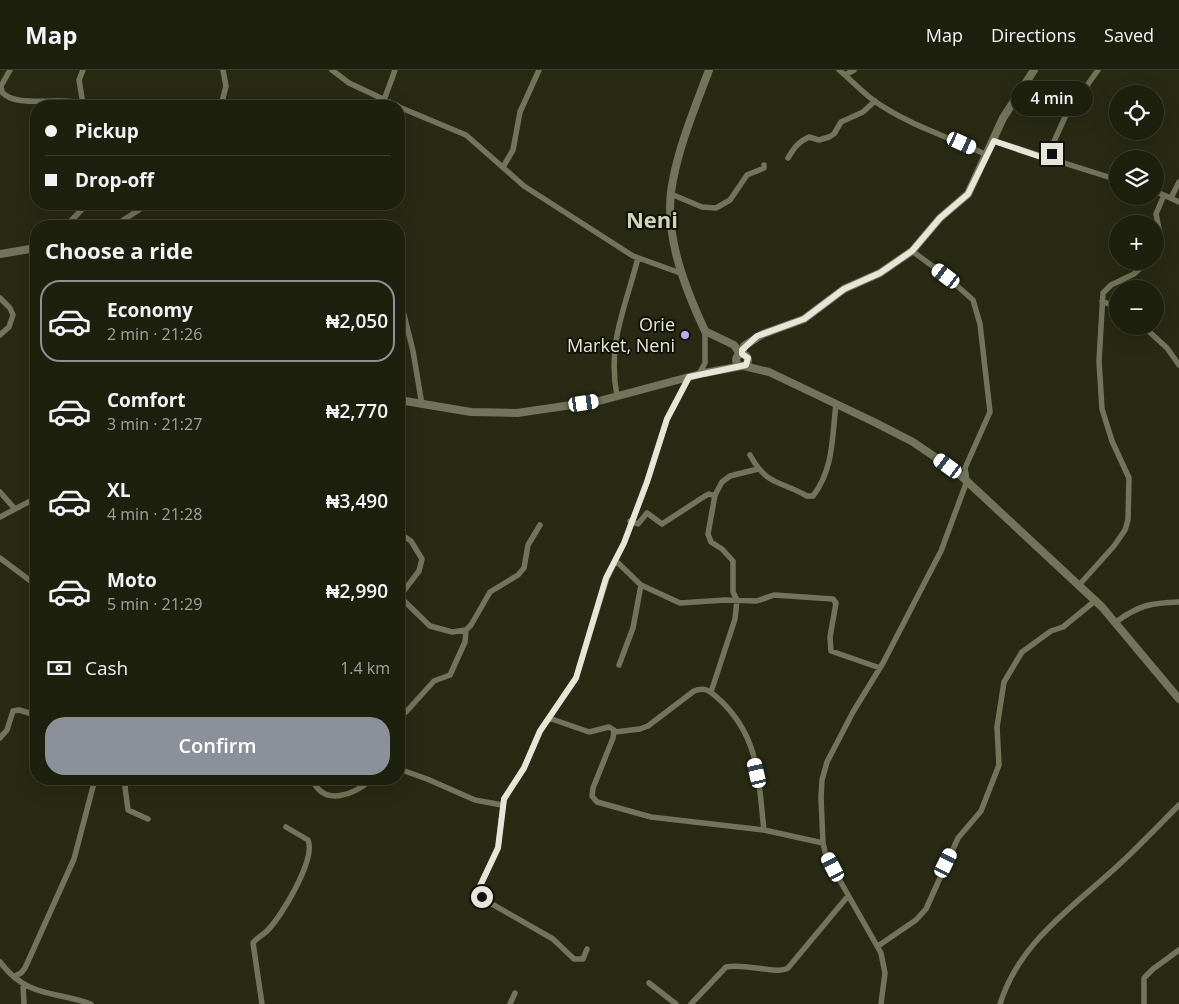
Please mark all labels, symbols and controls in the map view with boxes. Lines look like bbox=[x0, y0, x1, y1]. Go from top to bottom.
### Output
text: Map bbox=[25, 18, 77, 51]
text: Map bbox=[926, 23, 963, 47]
text: Directions bbox=[991, 23, 1076, 47]
text: Saved bbox=[1104, 23, 1154, 47]
callout: 4 min bbox=[1011, 82, 1093, 116]
map controls bbox=[1109, 85, 1164, 335]
button: locate bbox=[1109, 85, 1164, 140]
text: 4 min bbox=[1030, 87, 1074, 109]
text: Pickup bbox=[75, 118, 139, 144]
car bbox=[945, 130, 978, 156]
route end bbox=[1041, 143, 1063, 165]
button: layers bbox=[1109, 150, 1164, 205]
text: Drop-off bbox=[75, 167, 154, 193]
district label: Neni bbox=[626, 204, 678, 234]
button: + bbox=[1109, 215, 1164, 270]
text: Choose a ride bbox=[45, 235, 193, 265]
car bbox=[929, 261, 962, 291]
button: − bbox=[1109, 280, 1164, 335]
text: Economy bbox=[107, 297, 193, 323]
icon: car bbox=[47, 299, 92, 344]
text: ₦2,050 bbox=[326, 308, 388, 334]
place label: Orie Market, Neni bbox=[567, 312, 675, 357]
text: 2 min · 21:26 bbox=[107, 323, 202, 345]
marker: Orie Market, Neni bbox=[679, 329, 691, 341]
text: Comfort bbox=[107, 387, 186, 413]
icon: car bbox=[47, 389, 92, 434]
car bbox=[568, 393, 599, 413]
text: ₦2,770 bbox=[326, 398, 388, 424]
text: 3 min · 21:27 bbox=[107, 413, 202, 435]
car bbox=[931, 451, 964, 481]
text: XL bbox=[107, 477, 130, 503]
icon: car bbox=[47, 479, 92, 524]
text: ₦3,490 bbox=[326, 488, 388, 514]
text: 4 min · 21:28 bbox=[107, 503, 202, 525]
text: Moto bbox=[107, 567, 157, 593]
icon: car bbox=[47, 569, 92, 614]
text: ₦2,990 bbox=[326, 578, 388, 604]
text: 5 min · 21:29 bbox=[107, 593, 202, 615]
icon: cash bbox=[45, 654, 73, 682]
text: Cash bbox=[85, 655, 128, 681]
text: 1.4 km bbox=[340, 657, 390, 679]
button: Confirm bbox=[45, 717, 390, 775]
car bbox=[746, 757, 767, 789]
car bbox=[932, 846, 959, 880]
car bbox=[819, 850, 846, 884]
route start bbox=[471, 886, 493, 908]

